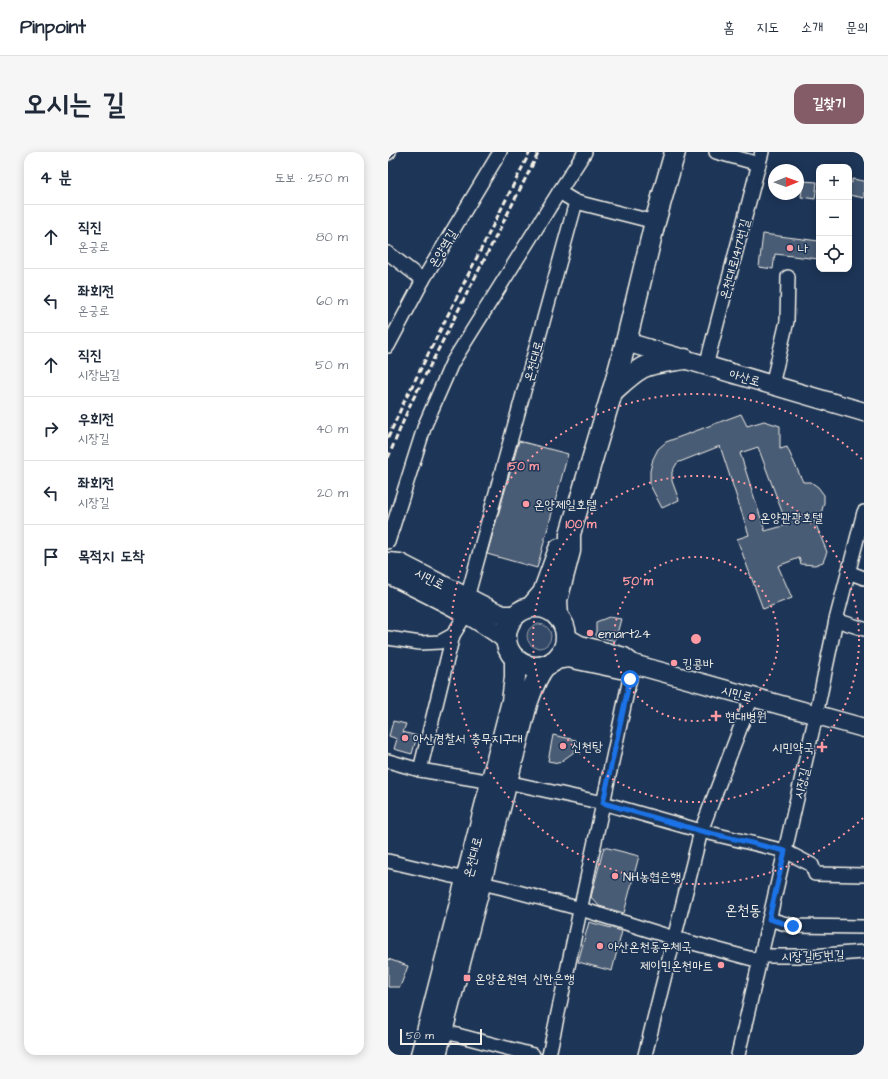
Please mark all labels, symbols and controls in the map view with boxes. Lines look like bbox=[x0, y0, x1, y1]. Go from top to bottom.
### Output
text: Pinpoint bbox=[20, 14, 86, 41]
text: 홈 bbox=[723, 18, 734, 38]
text: 지도 bbox=[756, 18, 779, 38]
text: 소개 bbox=[801, 18, 823, 38]
text: 문의 bbox=[845, 18, 868, 38]
button: 길찾기 bbox=[794, 84, 864, 124]
text: 오시는 길 bbox=[24, 85, 125, 124]
north arrow bbox=[768, 164, 804, 200]
map controls bbox=[816, 164, 852, 272]
button: + bbox=[816, 164, 852, 200]
text: 4 분 bbox=[40, 166, 72, 190]
text: 도보 · 250 m bbox=[275, 169, 348, 187]
button: − bbox=[816, 200, 852, 236]
text: 직진 bbox=[78, 217, 102, 238]
street label: 온천대로1417번길 bbox=[716, 217, 754, 302]
icon: ahead bbox=[40, 226, 62, 248]
street label: 온양역길 bbox=[424, 226, 461, 271]
text: 80 m bbox=[316, 228, 348, 246]
button: locate bbox=[816, 236, 852, 272]
text: 온궁로 bbox=[78, 238, 109, 256]
place label: 나 bbox=[798, 240, 809, 258]
marker: 나 bbox=[785, 243, 795, 253]
text: 좌회전 bbox=[78, 281, 114, 302]
icon: left bbox=[40, 290, 62, 312]
text: 60 m bbox=[316, 292, 348, 310]
text: 온궁로 bbox=[78, 302, 109, 320]
street label: 온천대로 bbox=[520, 339, 548, 384]
text: 직진 bbox=[78, 345, 102, 366]
icon: ahead bbox=[40, 354, 62, 376]
text: 50 m bbox=[315, 356, 348, 374]
street label: 아산로 bbox=[727, 365, 762, 391]
text: 시장남길 bbox=[78, 366, 120, 384]
text: 우회전 bbox=[78, 409, 114, 430]
icon: right bbox=[40, 418, 62, 440]
text: 40 m bbox=[316, 420, 348, 438]
text: 시장길 bbox=[78, 430, 109, 448]
text: 150 m bbox=[507, 458, 540, 475]
text: 좌회전 bbox=[78, 473, 114, 494]
icon: left bbox=[40, 482, 62, 504]
text: 20 m bbox=[317, 484, 348, 502]
text: 시장길 bbox=[78, 494, 109, 512]
place label: 온양제일호텔 bbox=[534, 496, 597, 514]
marker: 온양제일호텔 bbox=[521, 499, 531, 509]
place label: 온양관광호텔 bbox=[760, 509, 823, 527]
marker: 온양관광호텔 bbox=[747, 512, 757, 522]
text: 100 m bbox=[566, 516, 597, 533]
icon: arrive bbox=[40, 546, 62, 568]
text: 목적지 도착 bbox=[78, 546, 144, 567]
street label: 시민로 bbox=[411, 564, 448, 594]
text: 50 m bbox=[623, 573, 654, 590]
place label: emart24 bbox=[598, 625, 651, 643]
marker: emart24 bbox=[585, 628, 595, 638]
centre of rings bbox=[689, 632, 703, 646]
place label: 킹콩바 bbox=[682, 655, 714, 673]
marker: 킹콩바 bbox=[669, 658, 679, 668]
route start bbox=[621, 670, 639, 688]
street label: 시민로 bbox=[719, 681, 754, 707]
place label: 현대병원 bbox=[725, 708, 767, 726]
marker: 현대병원 bbox=[710, 710, 722, 722]
place label: 아산경찰서 충무지구대 bbox=[413, 730, 523, 748]
marker: 아산경찰서 충무지구대 bbox=[400, 733, 410, 743]
place label: 신천탕 bbox=[571, 738, 603, 756]
place label: 시민약국 bbox=[772, 739, 814, 757]
marker: 신천탕 bbox=[558, 741, 568, 751]
marker: 시민약국 bbox=[817, 742, 827, 752]
street label: 시장길 bbox=[790, 766, 814, 801]
street label: 온천대로 bbox=[459, 835, 487, 880]
place label: NH농협은행 bbox=[623, 868, 681, 886]
marker: NH농협은행 bbox=[610, 871, 620, 881]
district label: 온천동 bbox=[725, 900, 761, 921]
route end bbox=[784, 917, 802, 935]
place label: 아산온천동우체국 bbox=[608, 938, 692, 956]
marker: 아산온천동우체국 bbox=[595, 941, 605, 951]
street label: 시장길15번길 bbox=[781, 946, 845, 966]
place label: 제이민온천마트 bbox=[640, 957, 713, 975]
marker: 제이민온천마트 bbox=[716, 960, 726, 970]
place label: 온양온천역 신한은행 bbox=[475, 970, 574, 988]
marker: 온양온천역 신한은행 bbox=[462, 973, 472, 983]
scale bar bbox=[400, 1027, 482, 1046]
text: 50 m bbox=[406, 1028, 434, 1043]

